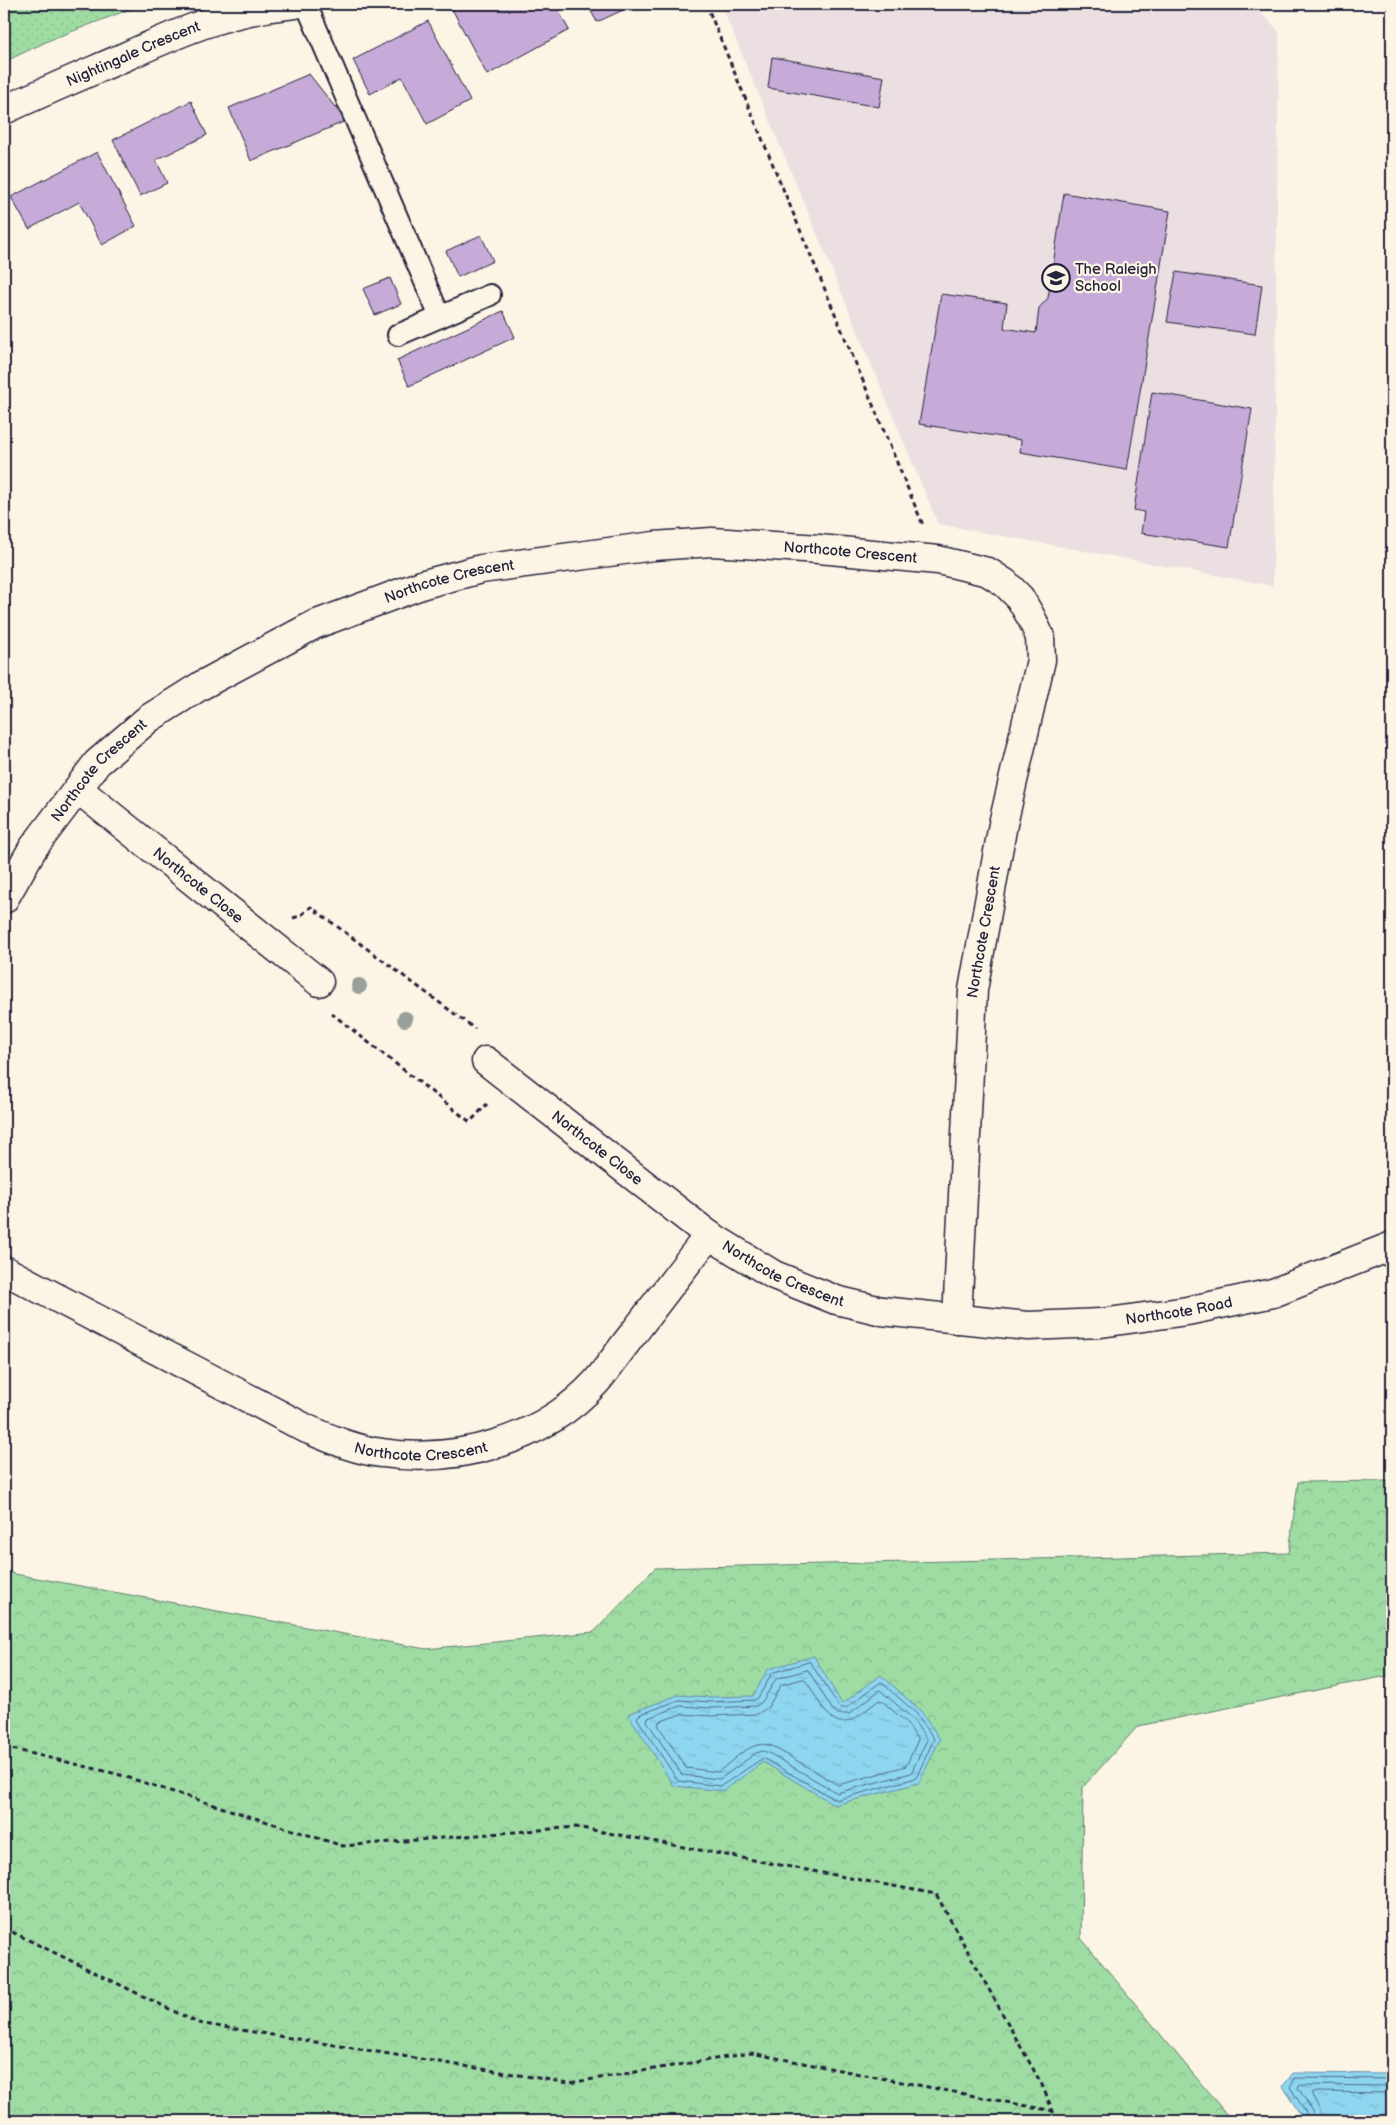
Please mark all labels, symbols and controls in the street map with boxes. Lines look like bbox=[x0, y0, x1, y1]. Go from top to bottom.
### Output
street label: Nightingale Crescent bbox=[63, 16, 203, 91]
place label: The Raleigh School bbox=[1075, 260, 1157, 296]
school or university icon: The Raleigh School bbox=[1041, 263, 1071, 293]
street label: Northcote Crescent bbox=[783, 537, 918, 568]
street label: Northcote Crescent bbox=[382, 555, 516, 607]
street label: Northcote Crescent bbox=[47, 714, 151, 825]
street label: Northcote Close bbox=[149, 843, 247, 927]
street label: Northcote Crescent bbox=[963, 864, 1005, 1000]
street label: Northcote Close bbox=[548, 1106, 647, 1189]
street label: Northcote Crescent bbox=[719, 1236, 846, 1311]
street label: Northcote Road bbox=[1124, 1292, 1234, 1329]
street label: Northcote Crescent bbox=[352, 1437, 490, 1465]

